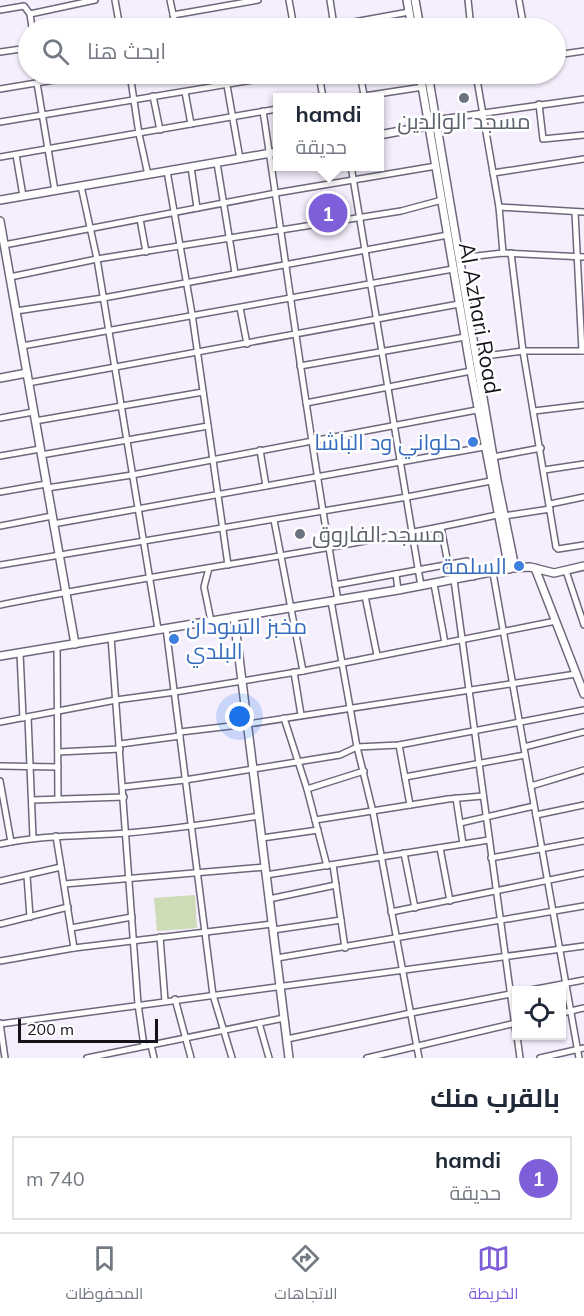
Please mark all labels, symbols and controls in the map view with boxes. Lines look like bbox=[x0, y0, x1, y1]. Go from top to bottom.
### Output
search box bbox=[18, 18, 566, 84]
icon: search bbox=[39, 35, 72, 68]
text: ابحث هنا bbox=[87, 37, 166, 65]
marker: مسجد الوالدين bbox=[457, 91, 471, 105]
popup bbox=[273, 93, 384, 171]
text: hamdi bbox=[295, 100, 362, 128]
place label: مسجد الوالدين bbox=[397, 107, 531, 135]
text: حديقة bbox=[295, 134, 347, 159]
pin: 1 bbox=[308, 190, 348, 236]
street label: Al Azhari Road bbox=[453, 240, 507, 396]
place label: حلواني ود الباشا bbox=[314, 428, 461, 459]
marker: حلواني ود الباشا bbox=[466, 435, 480, 449]
place label: مسجد الفاروق bbox=[312, 520, 445, 548]
marker: مسجد الفاروق bbox=[293, 527, 307, 541]
place label: السلمة bbox=[442, 552, 507, 580]
marker: السلمة bbox=[512, 559, 526, 573]
place label: مخبز السودان البلدي bbox=[186, 612, 307, 668]
marker: مخبز السودان البلدي bbox=[167, 632, 181, 646]
your location bbox=[225, 702, 254, 731]
map controls bbox=[512, 986, 566, 1040]
button: locate bbox=[512, 986, 566, 1040]
scale bar bbox=[18, 1016, 158, 1044]
text: 200 m bbox=[27, 1019, 74, 1039]
text: بالقرب منك bbox=[430, 1081, 560, 1114]
text: hamdi bbox=[435, 1146, 501, 1174]
text: 740 m bbox=[26, 1166, 85, 1191]
text: 1 bbox=[533, 1166, 545, 1191]
text: حديقة bbox=[450, 1180, 501, 1205]
tab: المحفوظات bbox=[65, 1242, 143, 1308]
tab: الاتجاهات bbox=[274, 1242, 338, 1308]
tab: الخريطة bbox=[469, 1242, 519, 1308]

